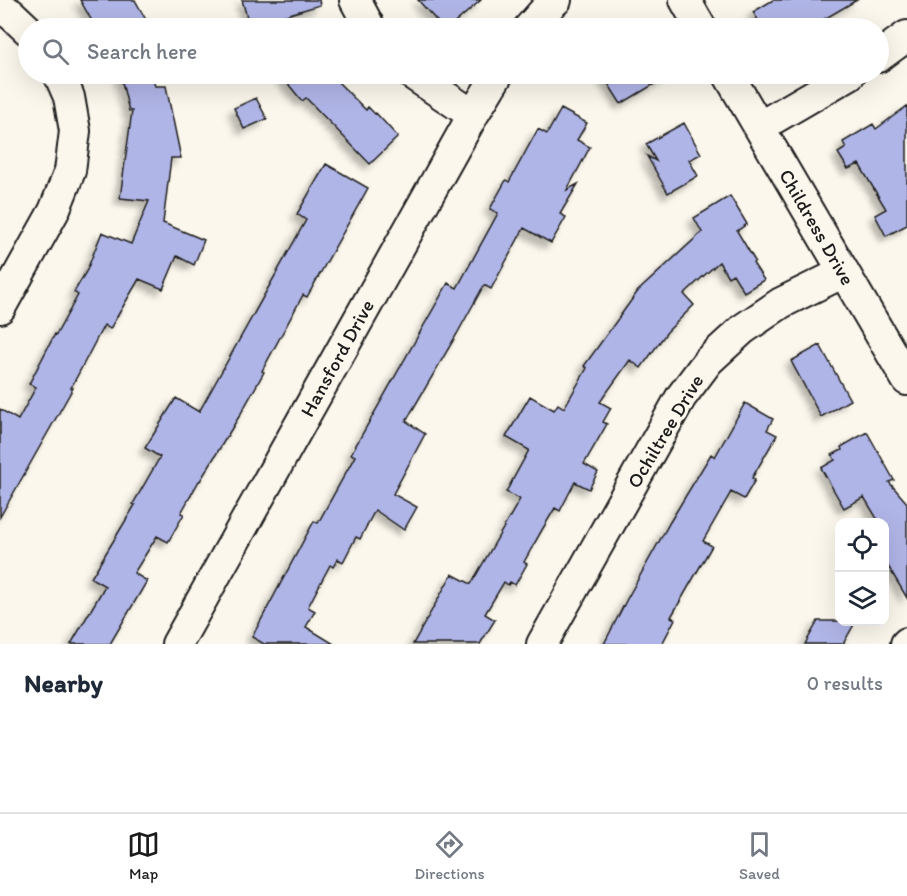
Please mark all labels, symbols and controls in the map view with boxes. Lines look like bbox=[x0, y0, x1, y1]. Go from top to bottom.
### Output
search box bbox=[18, 18, 889, 84]
icon: search bbox=[39, 35, 72, 68]
text: Search here bbox=[87, 38, 197, 65]
street label: Childress Drive bbox=[774, 165, 860, 289]
street label: Hansford Drive bbox=[295, 295, 379, 421]
street label: Ochiltree Drive bbox=[622, 370, 708, 492]
map controls bbox=[835, 518, 889, 626]
button: locate bbox=[835, 518, 889, 572]
button: layers bbox=[835, 572, 889, 626]
text: Nearby bbox=[24, 667, 103, 699]
text: 0 results bbox=[807, 671, 883, 695]
tab: Map bbox=[127, 828, 160, 883]
tab: Directions bbox=[414, 828, 485, 883]
tab: Saved bbox=[739, 828, 780, 883]

